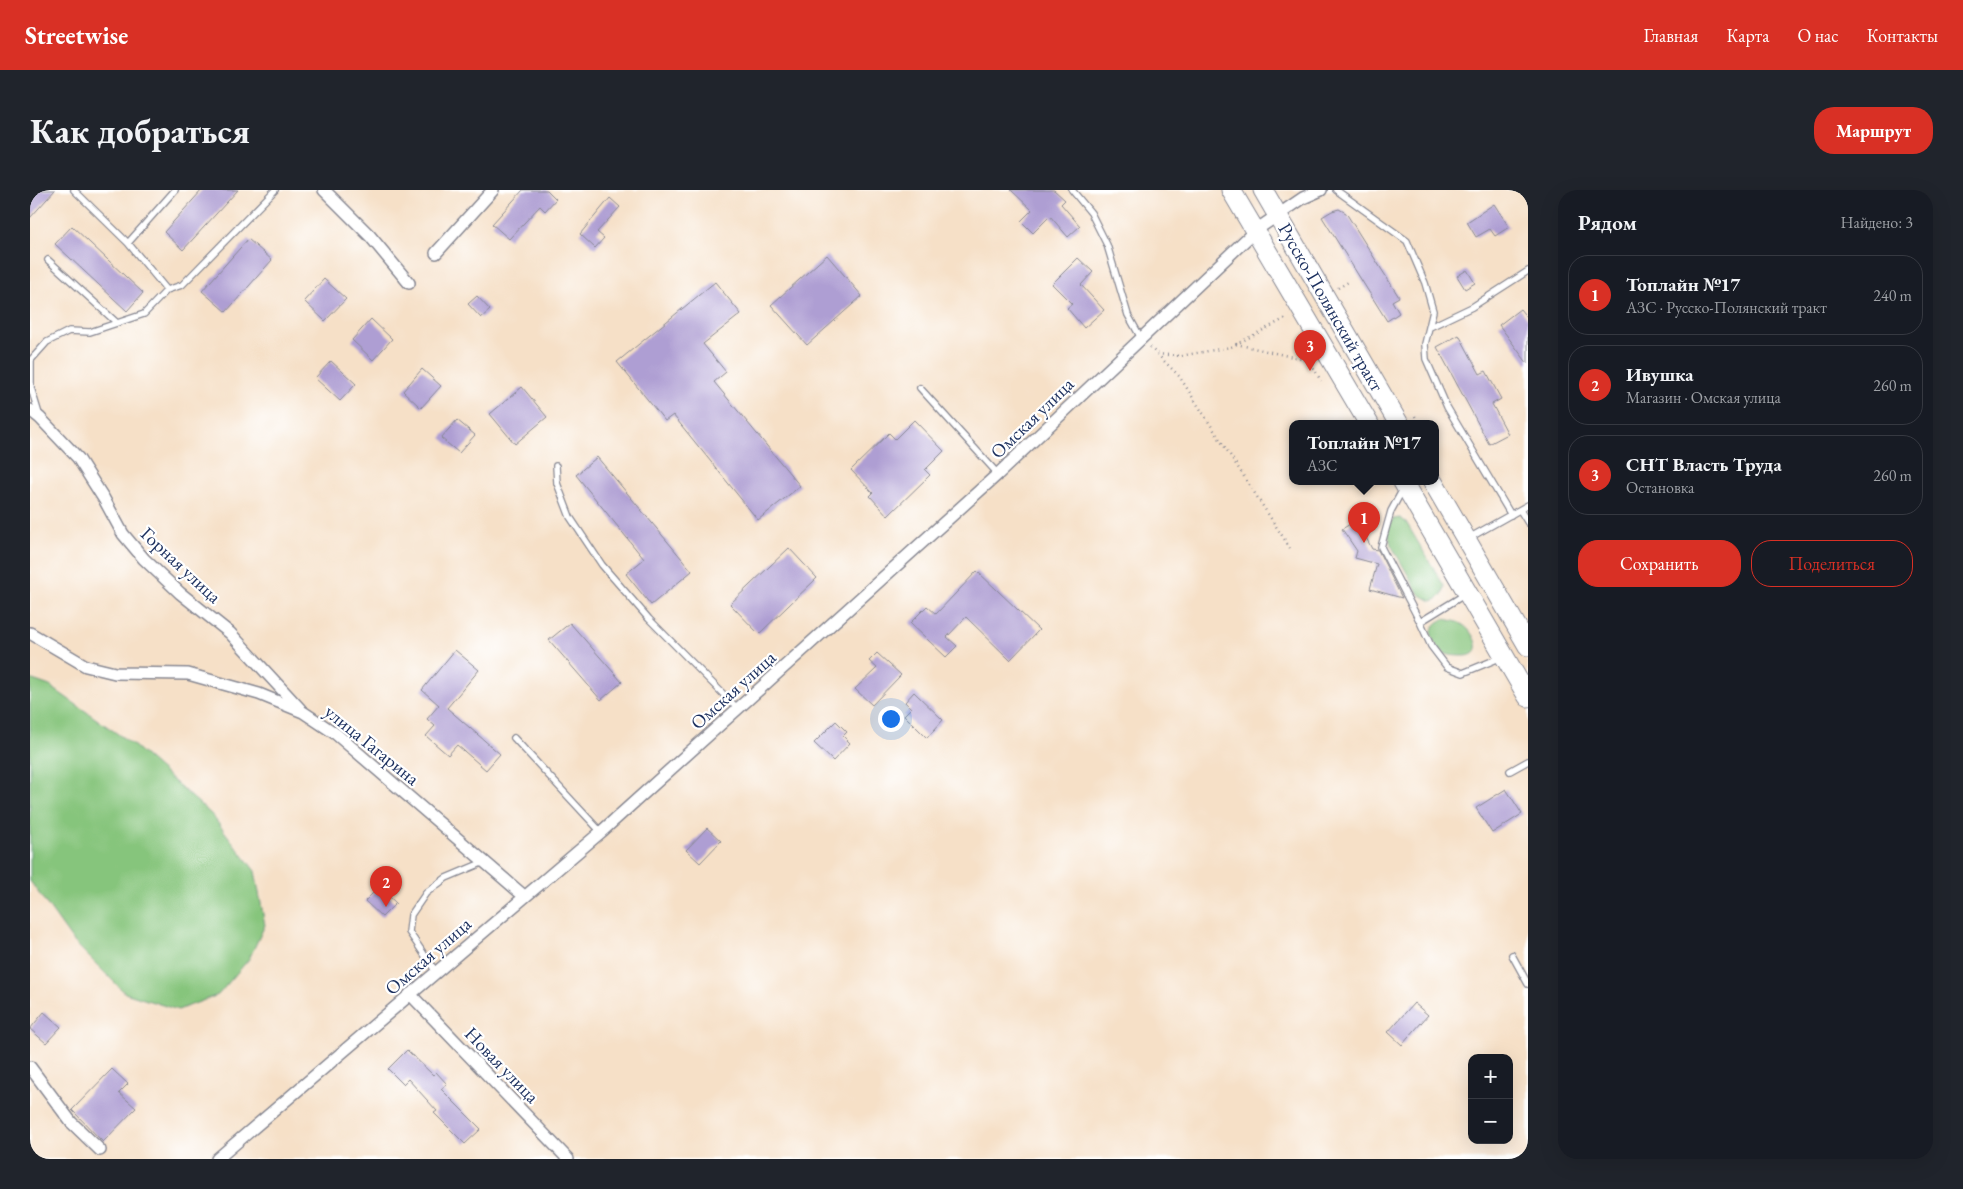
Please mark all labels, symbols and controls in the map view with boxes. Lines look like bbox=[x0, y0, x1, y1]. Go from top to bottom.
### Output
text: Streetwise bbox=[25, 20, 128, 51]
text: Главная bbox=[1644, 24, 1698, 47]
text: Карта bbox=[1726, 24, 1769, 47]
text: О нас bbox=[1797, 24, 1839, 47]
text: Контакты bbox=[1867, 24, 1938, 47]
button: Маршрут bbox=[1814, 107, 1933, 154]
text: Как добраться bbox=[30, 108, 250, 153]
text: Рядом bbox=[1578, 209, 1637, 236]
text: Найдено: 3 bbox=[1841, 212, 1913, 233]
street label: Русско-Полянский тракт bbox=[1272, 218, 1390, 396]
text: Топлайн №17 bbox=[1626, 272, 1740, 297]
text: 1 bbox=[1591, 285, 1599, 306]
text: 240 m bbox=[1873, 285, 1912, 306]
text: АЗС · Русско-Полянский тракт bbox=[1626, 297, 1827, 318]
pin: 3 bbox=[1294, 330, 1326, 371]
text: Ивушка bbox=[1626, 362, 1694, 387]
street label: Омская улица bbox=[985, 372, 1079, 464]
text: 2 bbox=[1591, 375, 1599, 396]
text: 260 m bbox=[1873, 375, 1912, 396]
text: Магазин · Омская улица bbox=[1626, 387, 1781, 408]
popup bbox=[1289, 420, 1439, 485]
text: Топлайн №17 bbox=[1307, 430, 1421, 455]
text: СНТ Власть Труда bbox=[1626, 452, 1782, 477]
text: АЗС bbox=[1307, 455, 1337, 476]
text: 3 bbox=[1591, 465, 1599, 486]
text: 260 m bbox=[1873, 465, 1912, 486]
text: Остановка bbox=[1626, 477, 1695, 498]
pin: 1 bbox=[1348, 502, 1380, 543]
street label: Горная улица bbox=[135, 521, 227, 609]
button: Сохранить bbox=[1578, 540, 1741, 587]
button: Поделиться bbox=[1751, 540, 1913, 587]
street label: Омская улица bbox=[685, 645, 781, 735]
street label: улица Гагарина bbox=[319, 699, 425, 791]
your location bbox=[878, 706, 904, 732]
pin: 2 bbox=[370, 866, 402, 907]
street label: Омская улица bbox=[379, 911, 477, 1000]
street label: Новая улица bbox=[459, 1021, 545, 1109]
map controls bbox=[1468, 1054, 1513, 1144]
button: + bbox=[1468, 1054, 1513, 1099]
button: − bbox=[1468, 1099, 1513, 1144]

